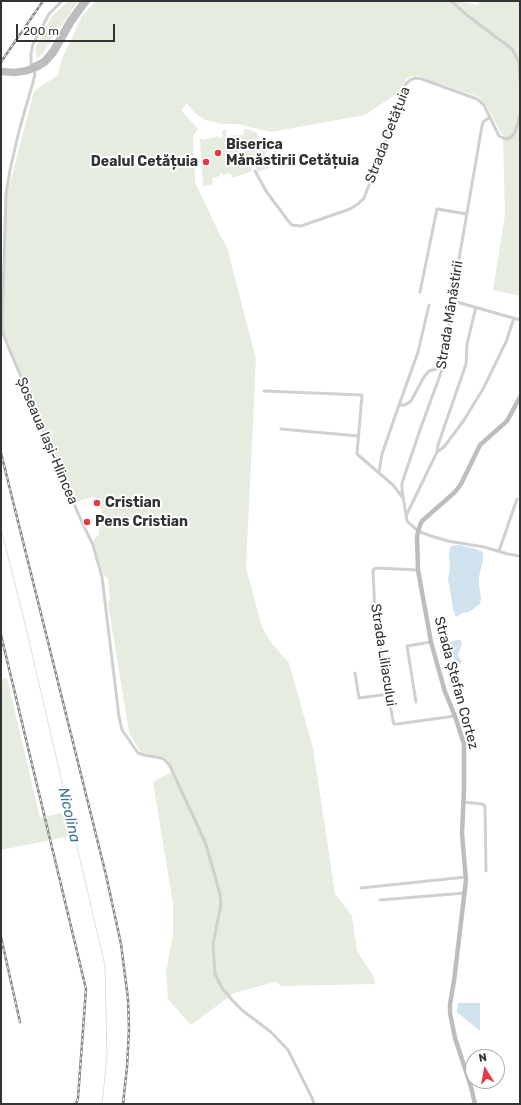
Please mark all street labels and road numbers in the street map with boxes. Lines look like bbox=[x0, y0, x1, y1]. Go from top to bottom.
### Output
street label: Strada Cetățuia bbox=[362, 84, 414, 186]
street label: Strada Mânăstirii bbox=[433, 259, 467, 371]
street label: Șoseaua Iași-Hlincea bbox=[13, 375, 81, 507]
street label: Strada Liliacului bbox=[367, 602, 399, 708]
street label: Strada Ștefan Cortez bbox=[430, 615, 482, 751]

